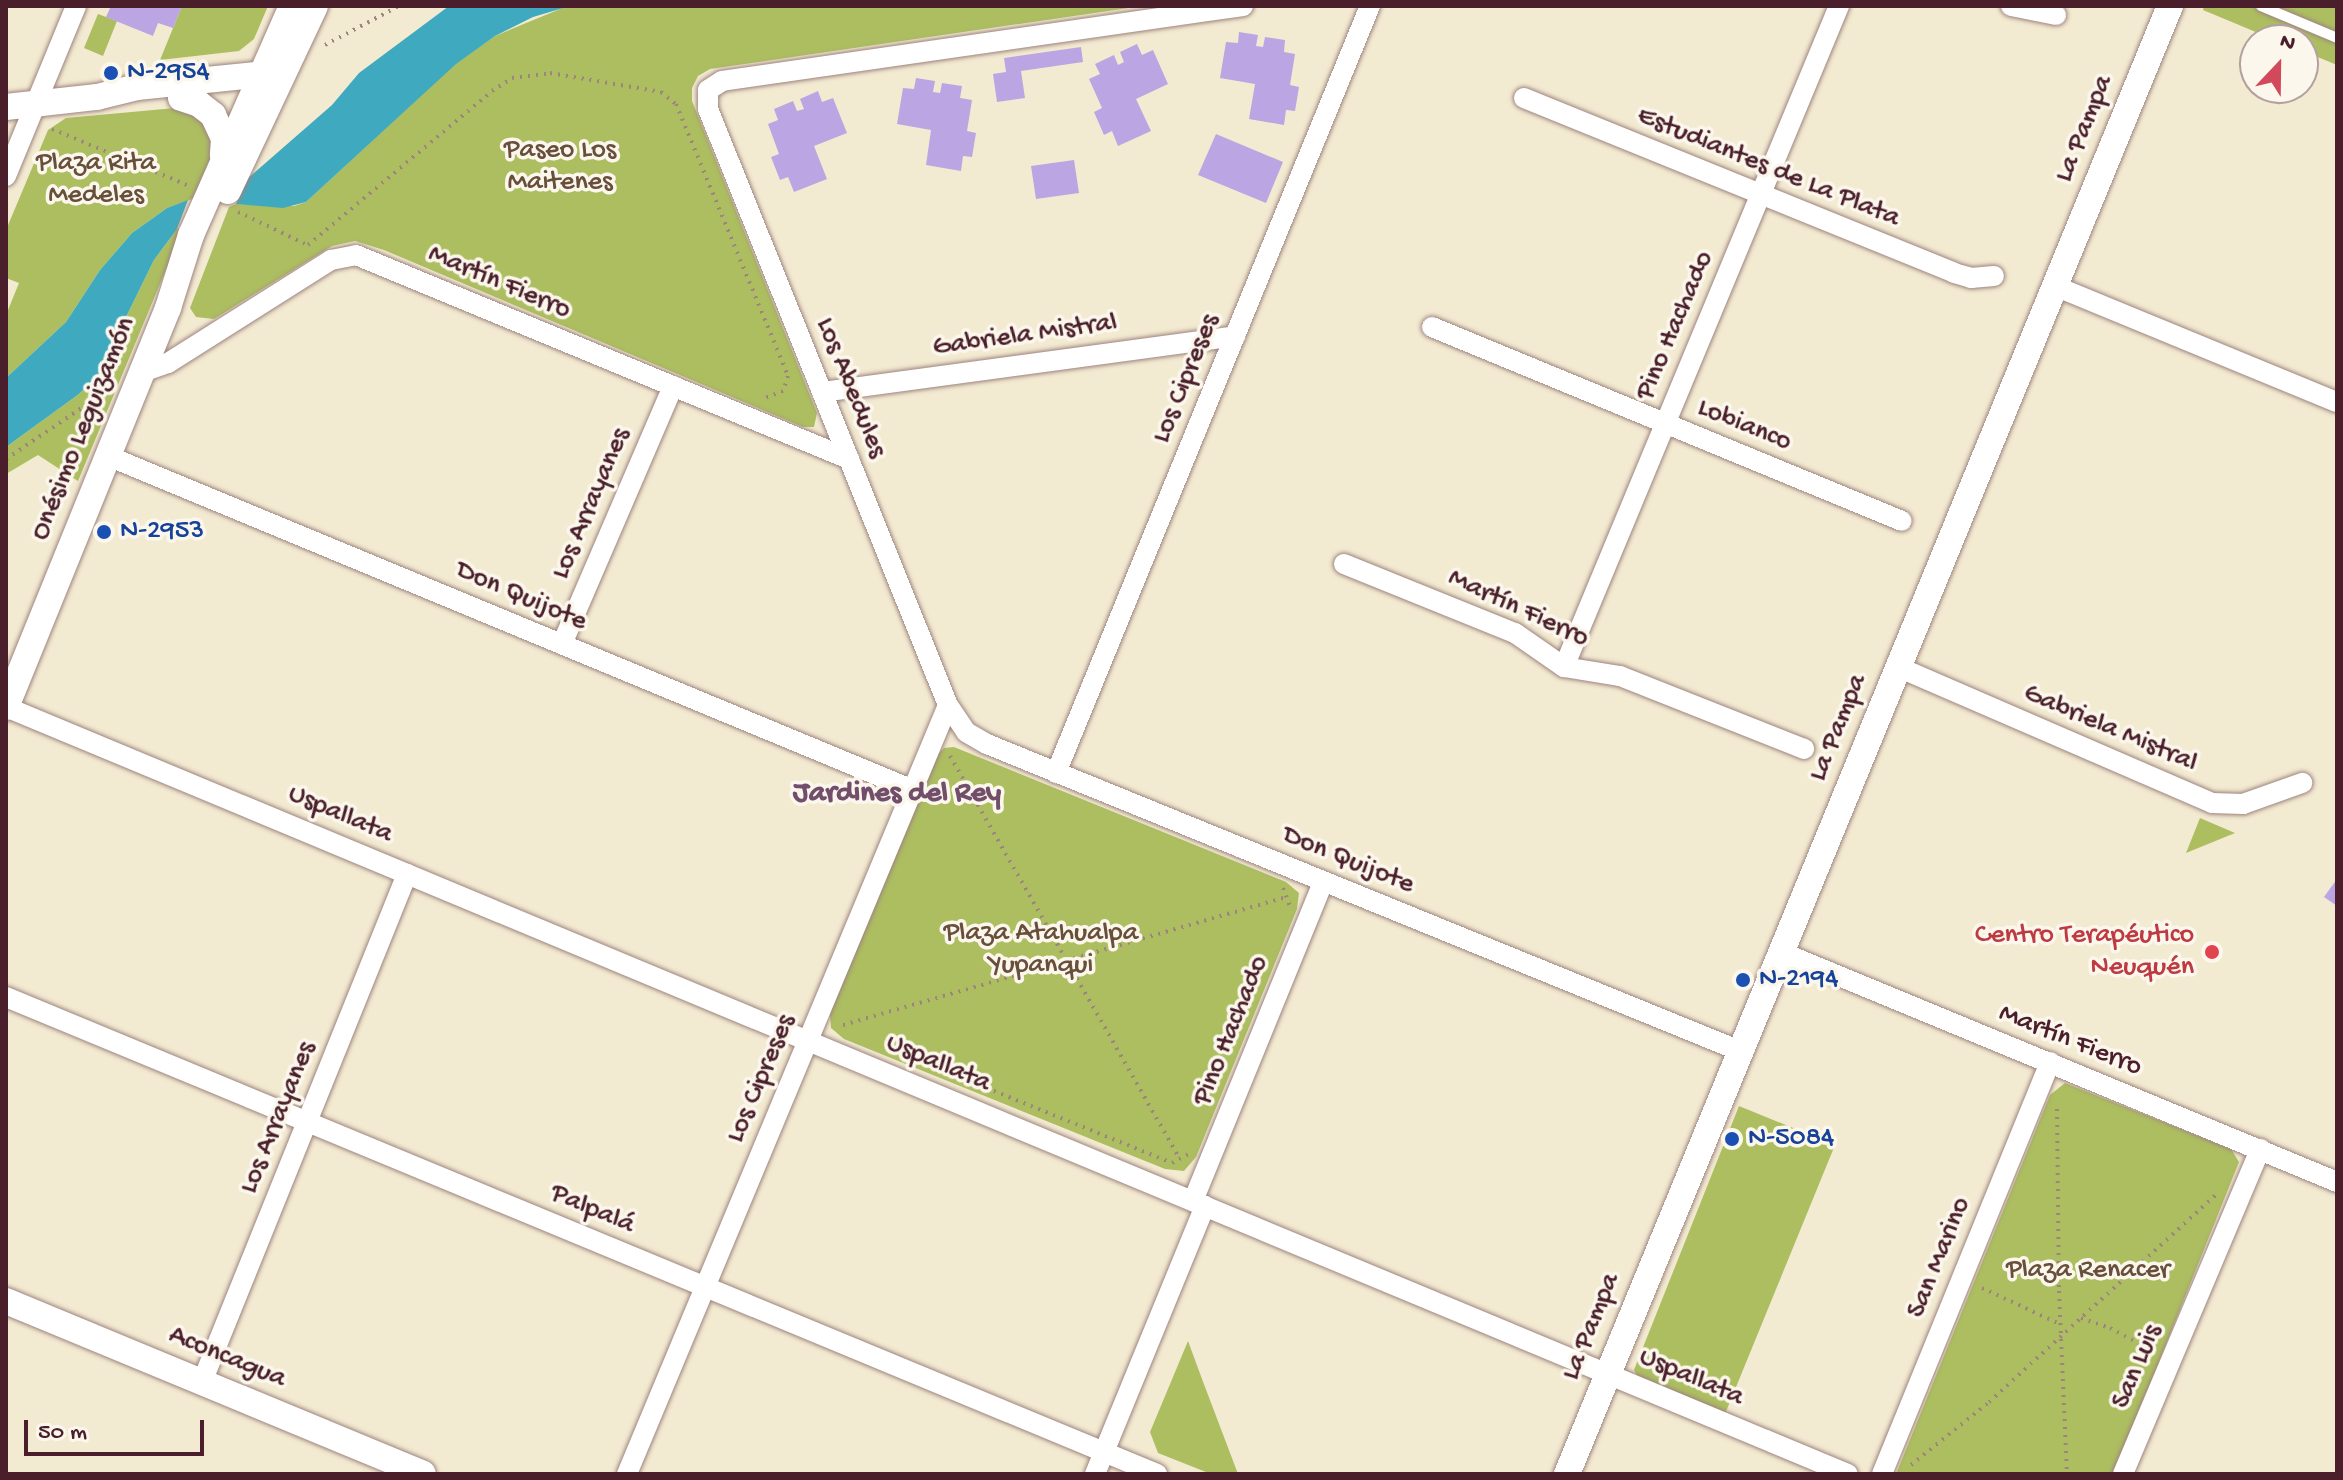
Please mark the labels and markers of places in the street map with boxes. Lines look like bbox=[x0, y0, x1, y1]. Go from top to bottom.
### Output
place label: N-2954 bbox=[127, 56, 210, 90]
marker: N-2954 bbox=[102, 64, 120, 82]
place label: N-2953 bbox=[120, 515, 204, 549]
marker: N-2953 bbox=[95, 523, 113, 541]
place label: Centro Terapéutico Neuquén bbox=[1975, 919, 2194, 985]
marker: Centro Terapéutico Neuquén bbox=[2201, 941, 2223, 963]
place label: N-2194 bbox=[1759, 963, 1838, 997]
marker: N-2194 bbox=[1734, 971, 1752, 989]
place label: N-5084 bbox=[1748, 1122, 1834, 1156]
marker: N-5084 bbox=[1723, 1130, 1741, 1148]

